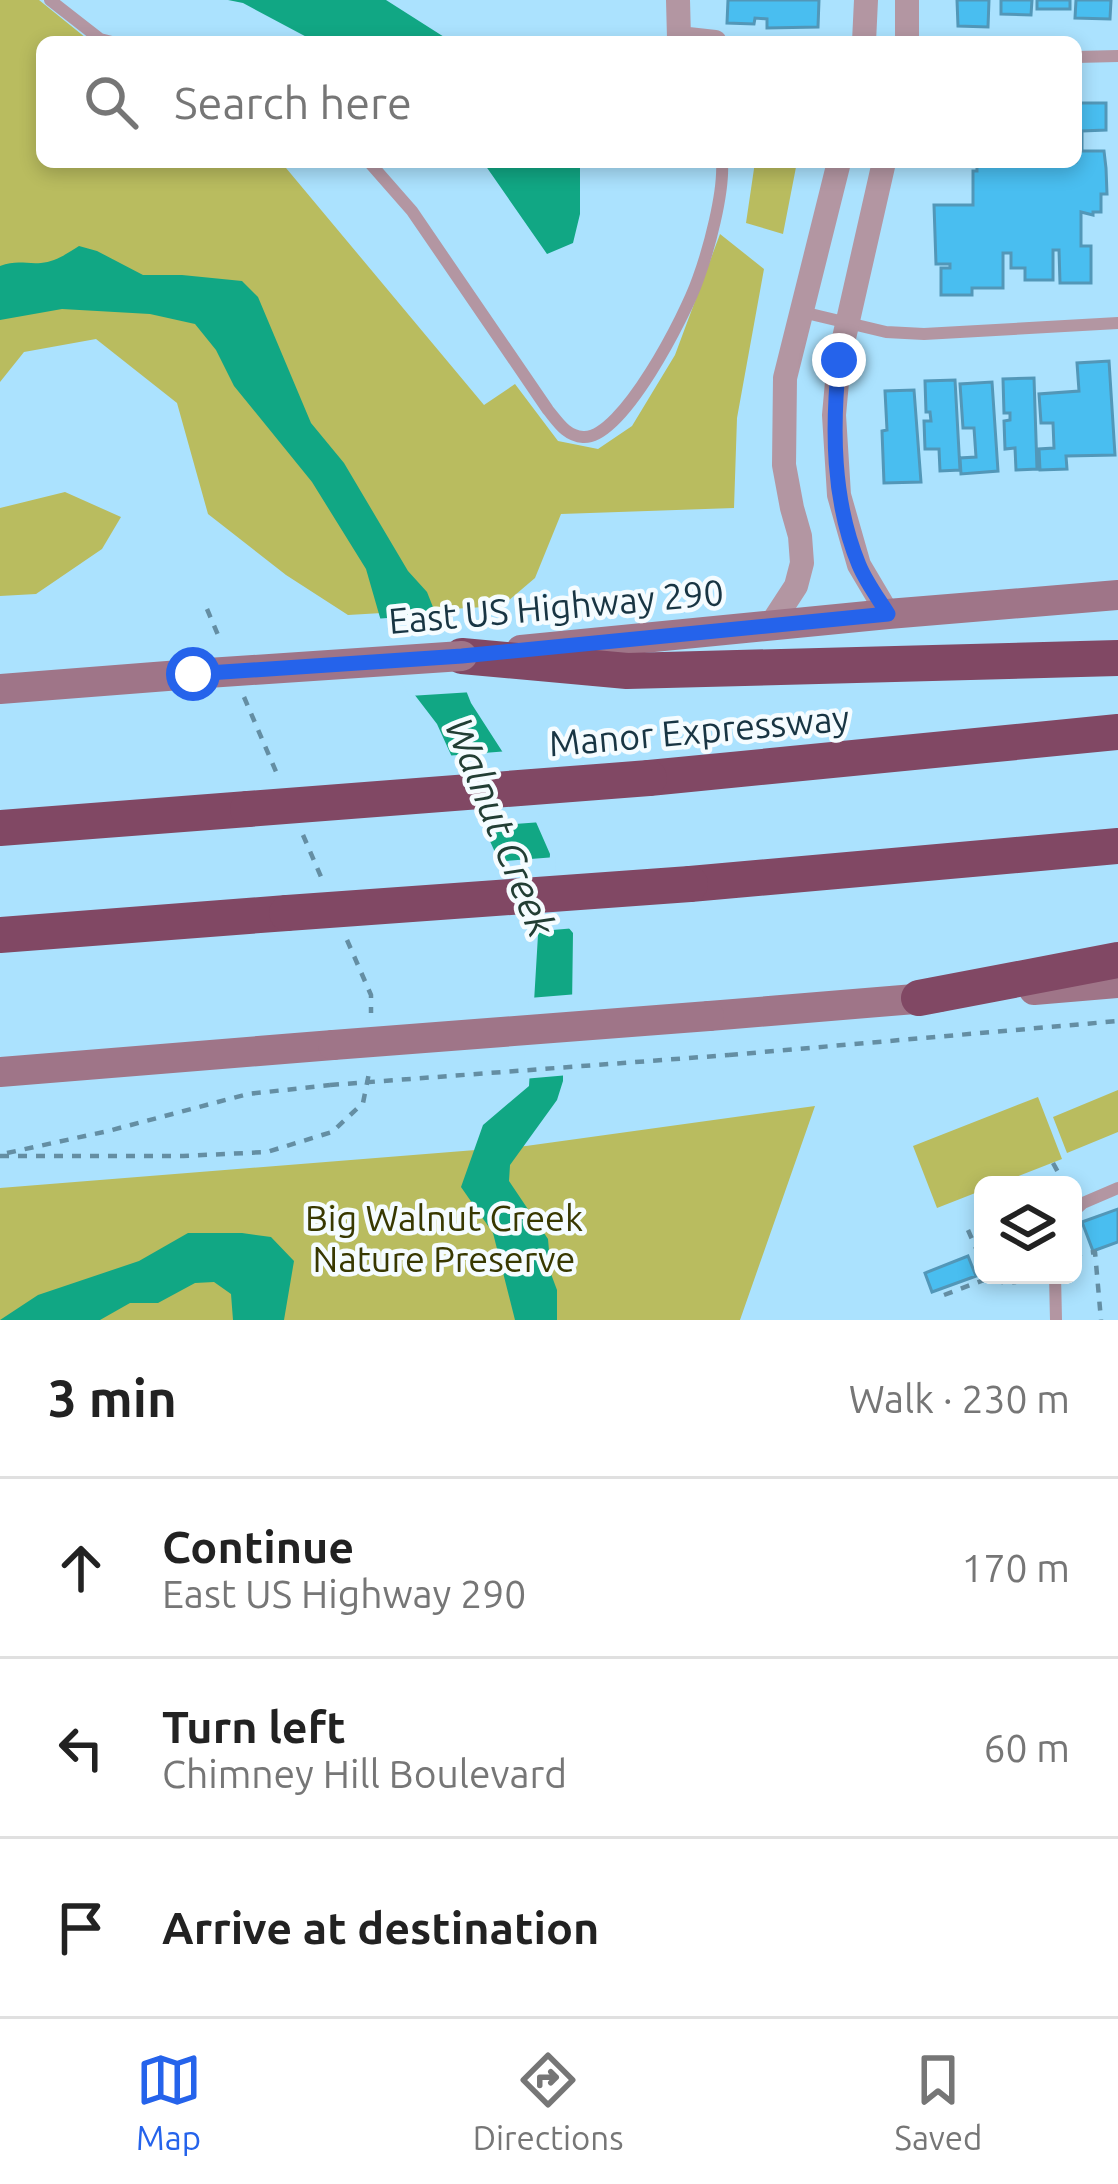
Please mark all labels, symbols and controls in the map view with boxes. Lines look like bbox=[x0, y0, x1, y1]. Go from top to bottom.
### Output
search box bbox=[36, 36, 1082, 168]
icon: search bbox=[78, 69, 144, 135]
text: Search here bbox=[174, 77, 412, 128]
route end bbox=[812, 333, 866, 387]
street label: East US Highway 290 bbox=[387, 571, 725, 641]
route start bbox=[166, 647, 220, 701]
street label: Manor Expressway bbox=[547, 696, 851, 764]
water label: Walnut Creek bbox=[438, 711, 564, 943]
map controls bbox=[974, 1176, 1082, 1284]
button: layers bbox=[974, 1176, 1082, 1284]
park label: Big Walnut Creek Nature Preserve bbox=[305, 1197, 583, 1279]
text: 3 min bbox=[48, 1369, 177, 1427]
text: Walk · 230 m bbox=[849, 1377, 1070, 1420]
text: Continue bbox=[162, 1521, 354, 1572]
icon: ahead bbox=[48, 1535, 114, 1601]
text: 170 m bbox=[961, 1546, 1070, 1589]
text: East US Highway 290 bbox=[162, 1572, 526, 1615]
text: Turn left bbox=[162, 1701, 346, 1752]
icon: left bbox=[48, 1715, 114, 1781]
text: 60 m bbox=[983, 1726, 1070, 1769]
text: Chimney Hill Boulevard bbox=[162, 1752, 567, 1795]
icon: arrive bbox=[48, 1895, 114, 1961]
text: Arrive at destination bbox=[162, 1902, 599, 1953]
tab: Map bbox=[136, 2047, 202, 2156]
tab: Directions bbox=[473, 2047, 623, 2156]
tab: Saved bbox=[895, 2047, 982, 2156]

